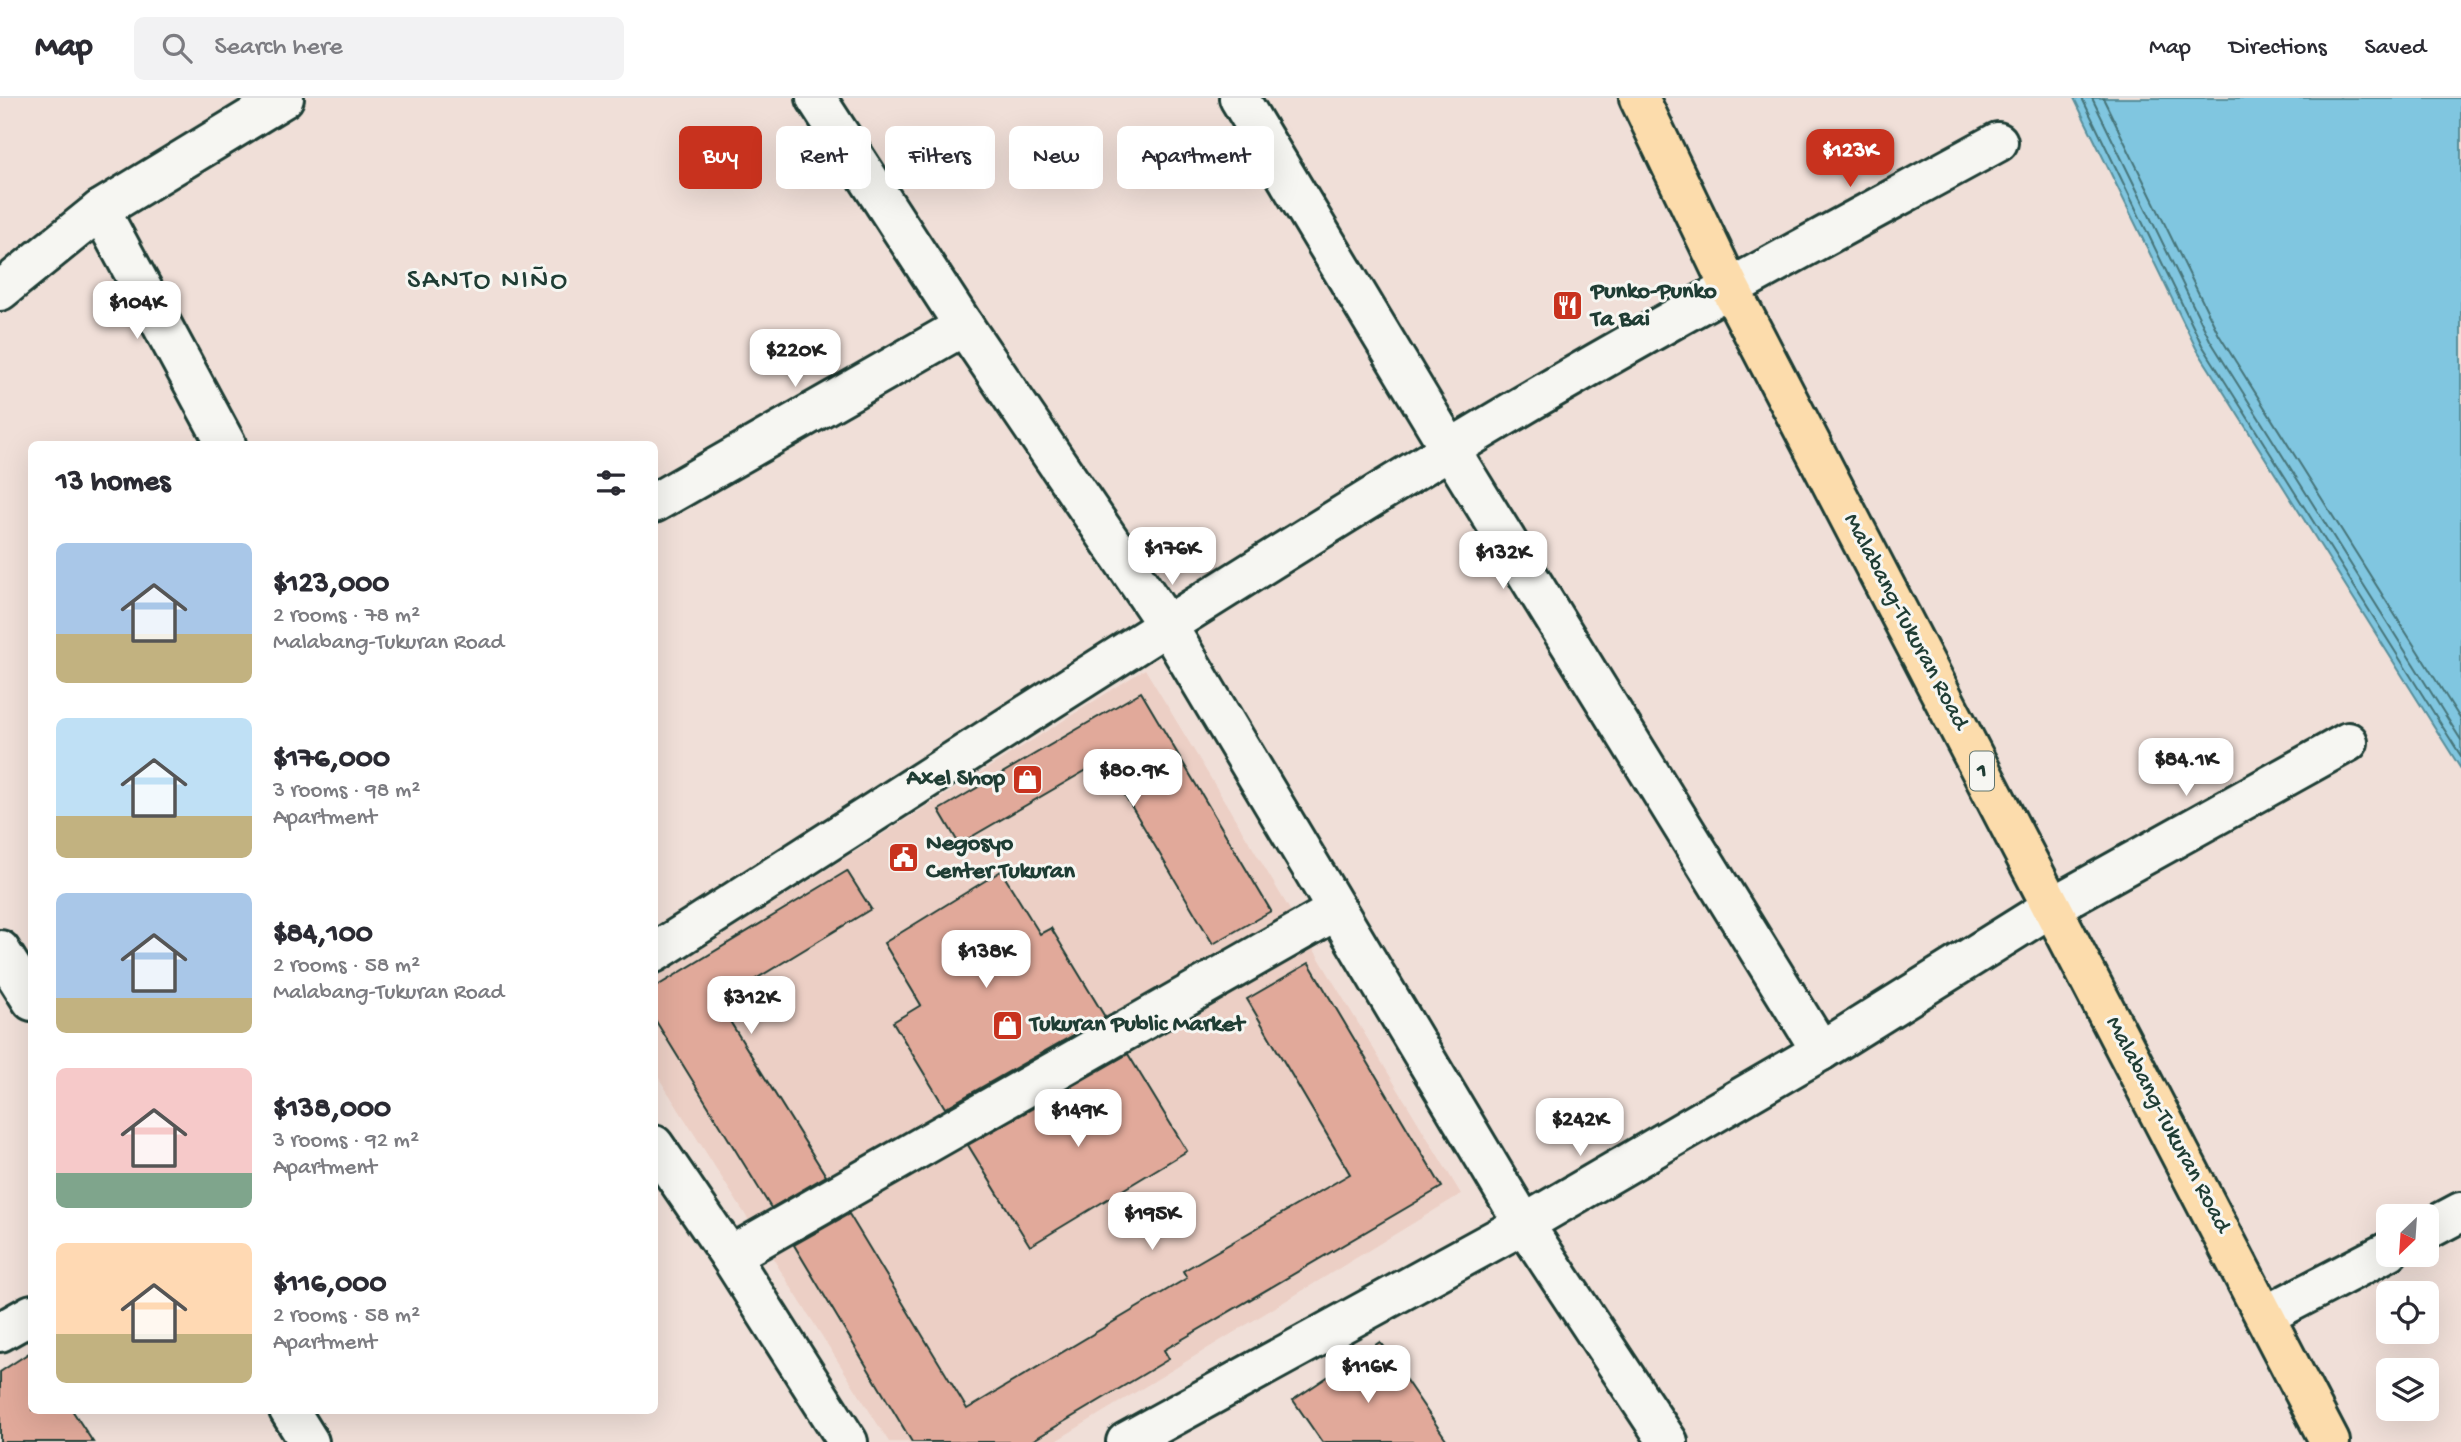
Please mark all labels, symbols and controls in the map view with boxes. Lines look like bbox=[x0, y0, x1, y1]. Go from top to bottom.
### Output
search box bbox=[134, 17, 624, 80]
text: Map bbox=[35, 29, 92, 67]
icon: search bbox=[158, 29, 196, 67]
text: Search here bbox=[214, 33, 343, 64]
text: Map bbox=[2149, 34, 2191, 63]
text: Directions bbox=[2229, 34, 2327, 63]
text: Saved bbox=[2365, 34, 2426, 63]
chip: Buy bbox=[679, 126, 762, 189]
chip: Rent bbox=[776, 126, 871, 189]
chip: Filters bbox=[885, 126, 995, 189]
chip: New bbox=[1009, 126, 1103, 189]
chip: Apartment bbox=[1117, 126, 1274, 189]
pin: $123K bbox=[1801, 130, 1899, 189]
text: $123K bbox=[1822, 138, 1878, 165]
district label: SANTO NIÑO bbox=[407, 265, 569, 298]
place label: Punko-Punko Ta Bai bbox=[1589, 278, 1717, 335]
pin: $104K bbox=[88, 282, 186, 341]
restaurant icon: Punko-Punko Ta Bai bbox=[1551, 289, 1585, 323]
text: $104K bbox=[109, 290, 165, 317]
pin: $220K bbox=[746, 330, 844, 389]
text: $220K bbox=[766, 338, 824, 365]
icon: filters bbox=[592, 464, 630, 502]
text: 13 homes bbox=[56, 466, 170, 501]
street label: Malabang-Tukuran Road bbox=[1836, 509, 1975, 737]
pin: $176K bbox=[1123, 528, 1221, 587]
pin: $132K bbox=[1454, 532, 1552, 591]
text: $176K bbox=[1144, 536, 1200, 563]
text: $132K bbox=[1475, 540, 1531, 567]
text: $123,000 bbox=[273, 568, 389, 603]
icon: home bbox=[112, 571, 196, 655]
text: 2 rooms · 78 m² bbox=[273, 603, 420, 630]
text: Malabang-Tukuran Road bbox=[273, 630, 504, 657]
pin: $84.1K bbox=[2129, 738, 2243, 798]
text: $176,000 bbox=[273, 743, 390, 778]
icon: home bbox=[112, 746, 196, 830]
text: $84.1K bbox=[2155, 747, 2218, 774]
pin: $80.9K bbox=[1076, 750, 1190, 809]
road number: 1 bbox=[1970, 751, 1994, 790]
text: $80.9K bbox=[1099, 758, 1167, 785]
shop icon: Axel Shop bbox=[1011, 762, 1045, 796]
place label: Axel Shop bbox=[906, 765, 1005, 794]
text: 3 rooms · 98 m² bbox=[273, 778, 420, 805]
text: Apartment bbox=[273, 805, 377, 832]
place label: Negosyo Center Tukuran bbox=[926, 830, 1075, 887]
public building icon: Negosyo Center Tukuran bbox=[886, 841, 920, 875]
text: $84,100 bbox=[273, 918, 373, 953]
icon: home bbox=[112, 921, 196, 1005]
pin: $138K bbox=[937, 930, 1035, 990]
text: $138K bbox=[958, 939, 1014, 966]
text: 2 rooms · 58 m² bbox=[273, 953, 420, 980]
pin: $312K bbox=[702, 976, 800, 1036]
text: Malabang-Tukuran Road bbox=[273, 980, 504, 1007]
text: $312K bbox=[723, 985, 779, 1012]
shop icon: Tukuran Public Market bbox=[990, 1008, 1024, 1042]
place label: Tukuran Public Market bbox=[1028, 1011, 1246, 1040]
street label: Malabang-Tukuran Road bbox=[2098, 1012, 2237, 1240]
pin: $149K bbox=[1029, 1090, 1127, 1149]
text: $138,000 bbox=[273, 1093, 391, 1128]
icon: home bbox=[112, 1096, 196, 1180]
text: $149K bbox=[1051, 1098, 1105, 1125]
pin: $242K bbox=[1531, 1098, 1629, 1158]
text: $242K bbox=[1552, 1107, 1608, 1134]
text: 3 rooms · 92 m² bbox=[273, 1128, 419, 1155]
text: Apartment bbox=[273, 1155, 377, 1182]
pin: $195K bbox=[1103, 1192, 1201, 1252]
text: $195K bbox=[1124, 1201, 1180, 1228]
north arrow bbox=[2376, 1204, 2440, 1267]
map controls bbox=[2376, 1204, 2439, 1421]
text: $116,000 bbox=[273, 1268, 386, 1303]
icon: home bbox=[112, 1271, 196, 1355]
button: locate bbox=[2376, 1281, 2439, 1344]
text: 2 rooms · 58 m² bbox=[273, 1303, 420, 1330]
text: Apartment bbox=[273, 1330, 377, 1357]
pin: $116K bbox=[1319, 1346, 1417, 1405]
text: $116K bbox=[1341, 1354, 1395, 1381]
button: layers bbox=[2376, 1358, 2439, 1421]

